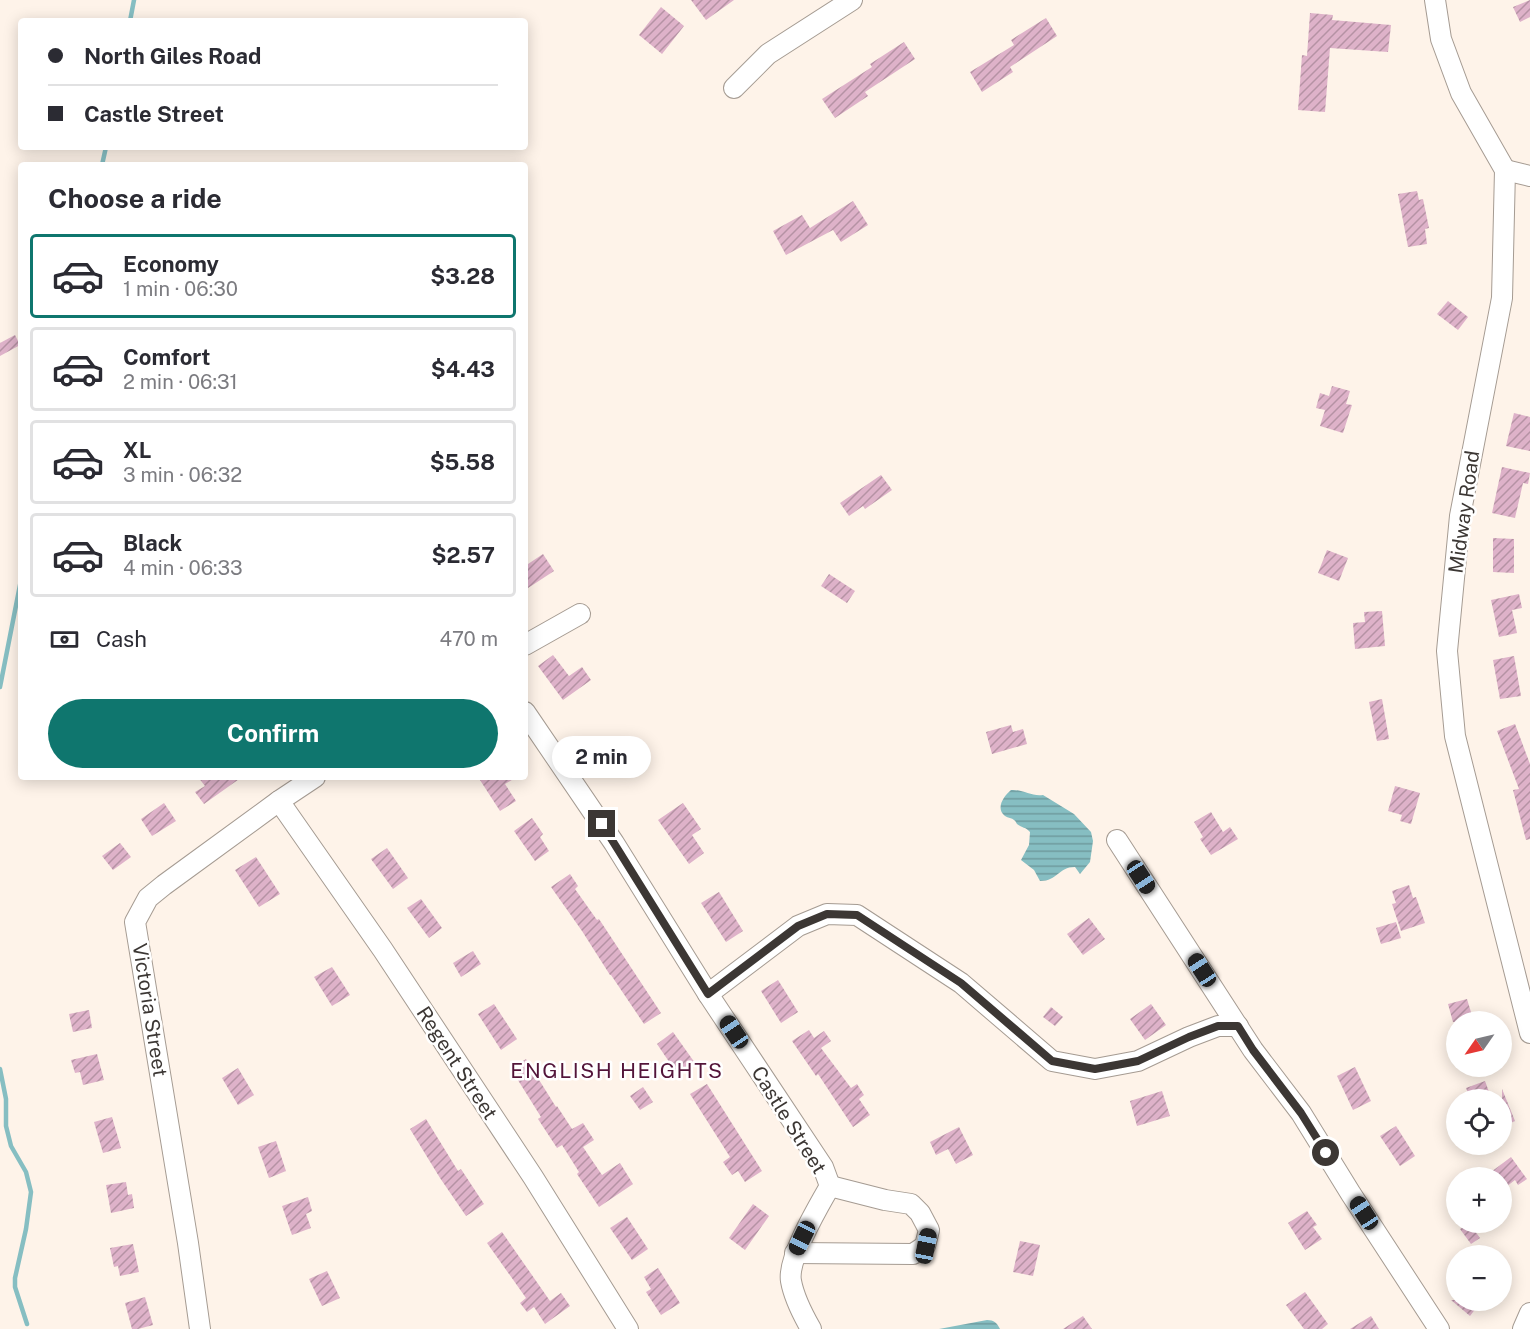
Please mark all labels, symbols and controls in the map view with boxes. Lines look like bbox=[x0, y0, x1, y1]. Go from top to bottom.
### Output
text: North Giles Road bbox=[84, 43, 261, 69]
text: Castle Street bbox=[84, 101, 224, 127]
text: Choose a ride bbox=[48, 182, 222, 214]
icon: car bbox=[51, 249, 105, 303]
text: Economy bbox=[123, 251, 219, 277]
text: $3.28 bbox=[430, 263, 495, 289]
text: 1 min · 06:30 bbox=[123, 277, 238, 301]
icon: car bbox=[51, 342, 105, 396]
text: Comfort bbox=[123, 344, 210, 370]
text: $4.43 bbox=[431, 356, 495, 382]
text: 2 min · 06:31 bbox=[123, 370, 238, 394]
icon: car bbox=[51, 435, 105, 489]
text: XL bbox=[123, 437, 151, 463]
text: $5.58 bbox=[430, 449, 495, 475]
street label: Midway Road bbox=[1444, 449, 1484, 575]
text: 3 min · 06:32 bbox=[123, 463, 242, 487]
icon: car bbox=[51, 528, 105, 582]
text: Black bbox=[123, 530, 182, 556]
text: $2.57 bbox=[432, 542, 495, 568]
text: 4 min · 06:33 bbox=[123, 556, 243, 580]
icon: cash bbox=[48, 623, 81, 656]
text: Cash bbox=[96, 626, 147, 652]
text: 470 m bbox=[439, 627, 498, 651]
button: Confirm bbox=[48, 699, 498, 768]
callout: 2 min bbox=[552, 737, 652, 779]
text: 2 min bbox=[575, 745, 628, 769]
route end bbox=[588, 810, 615, 837]
car bbox=[1124, 857, 1158, 897]
street label: Victoria Street bbox=[128, 942, 172, 1078]
car bbox=[1185, 950, 1219, 990]
street label: Regent Street bbox=[412, 1002, 502, 1124]
north arrow bbox=[1446, 1011, 1512, 1077]
map controls bbox=[1446, 1011, 1512, 1311]
car bbox=[716, 1012, 752, 1052]
district label: ENGLISH HEIGHTS bbox=[510, 1058, 724, 1083]
street label: Castle Street bbox=[746, 1062, 832, 1178]
button: locate bbox=[1446, 1089, 1512, 1155]
route start bbox=[1312, 1139, 1339, 1166]
button: + bbox=[1446, 1167, 1512, 1233]
car bbox=[1347, 1193, 1381, 1233]
car bbox=[786, 1218, 818, 1258]
car bbox=[914, 1227, 938, 1265]
button: − bbox=[1446, 1245, 1512, 1311]

